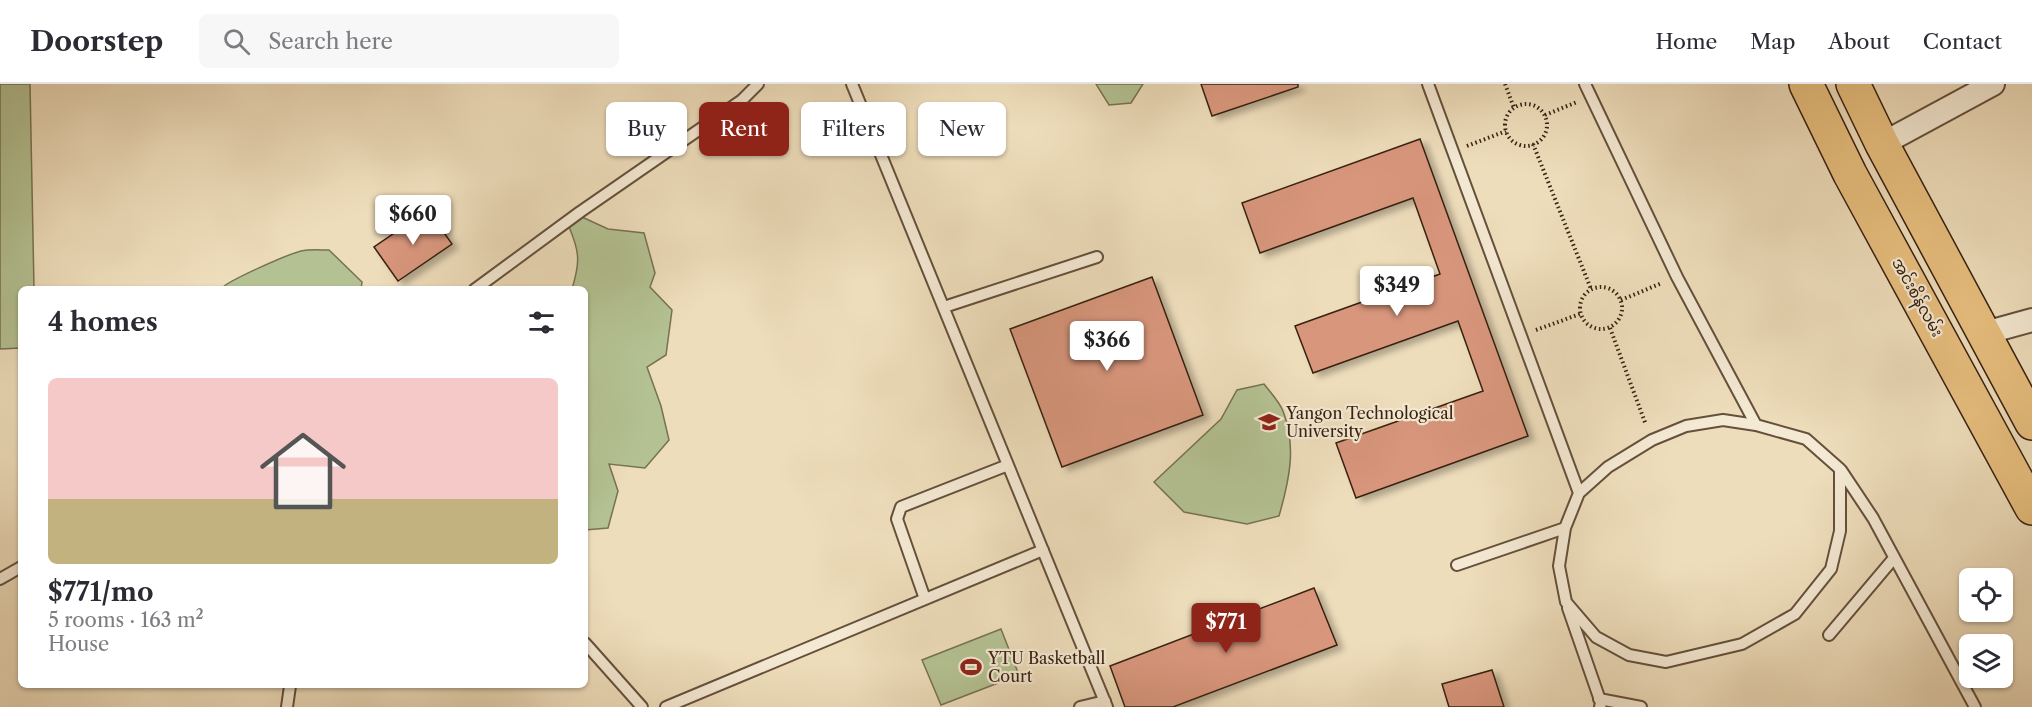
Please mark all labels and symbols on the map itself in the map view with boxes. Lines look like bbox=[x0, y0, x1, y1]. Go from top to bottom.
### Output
pin: $660 bbox=[377, 195, 449, 246]
street label: အင်းစိန်လမ်း bbox=[1885, 253, 1949, 342]
pin: $349 bbox=[1361, 266, 1433, 317]
pin: $366 bbox=[1071, 321, 1143, 372]
place label: Yangon Technological University bbox=[1285, 403, 1454, 441]
school or university icon: Yangon Technological University bbox=[1257, 410, 1281, 434]
pin: $771 bbox=[1190, 603, 1262, 654]
place label: YTU Basketball Court bbox=[987, 648, 1106, 686]
sports icon: YTU Basketball Court bbox=[959, 655, 983, 679]

